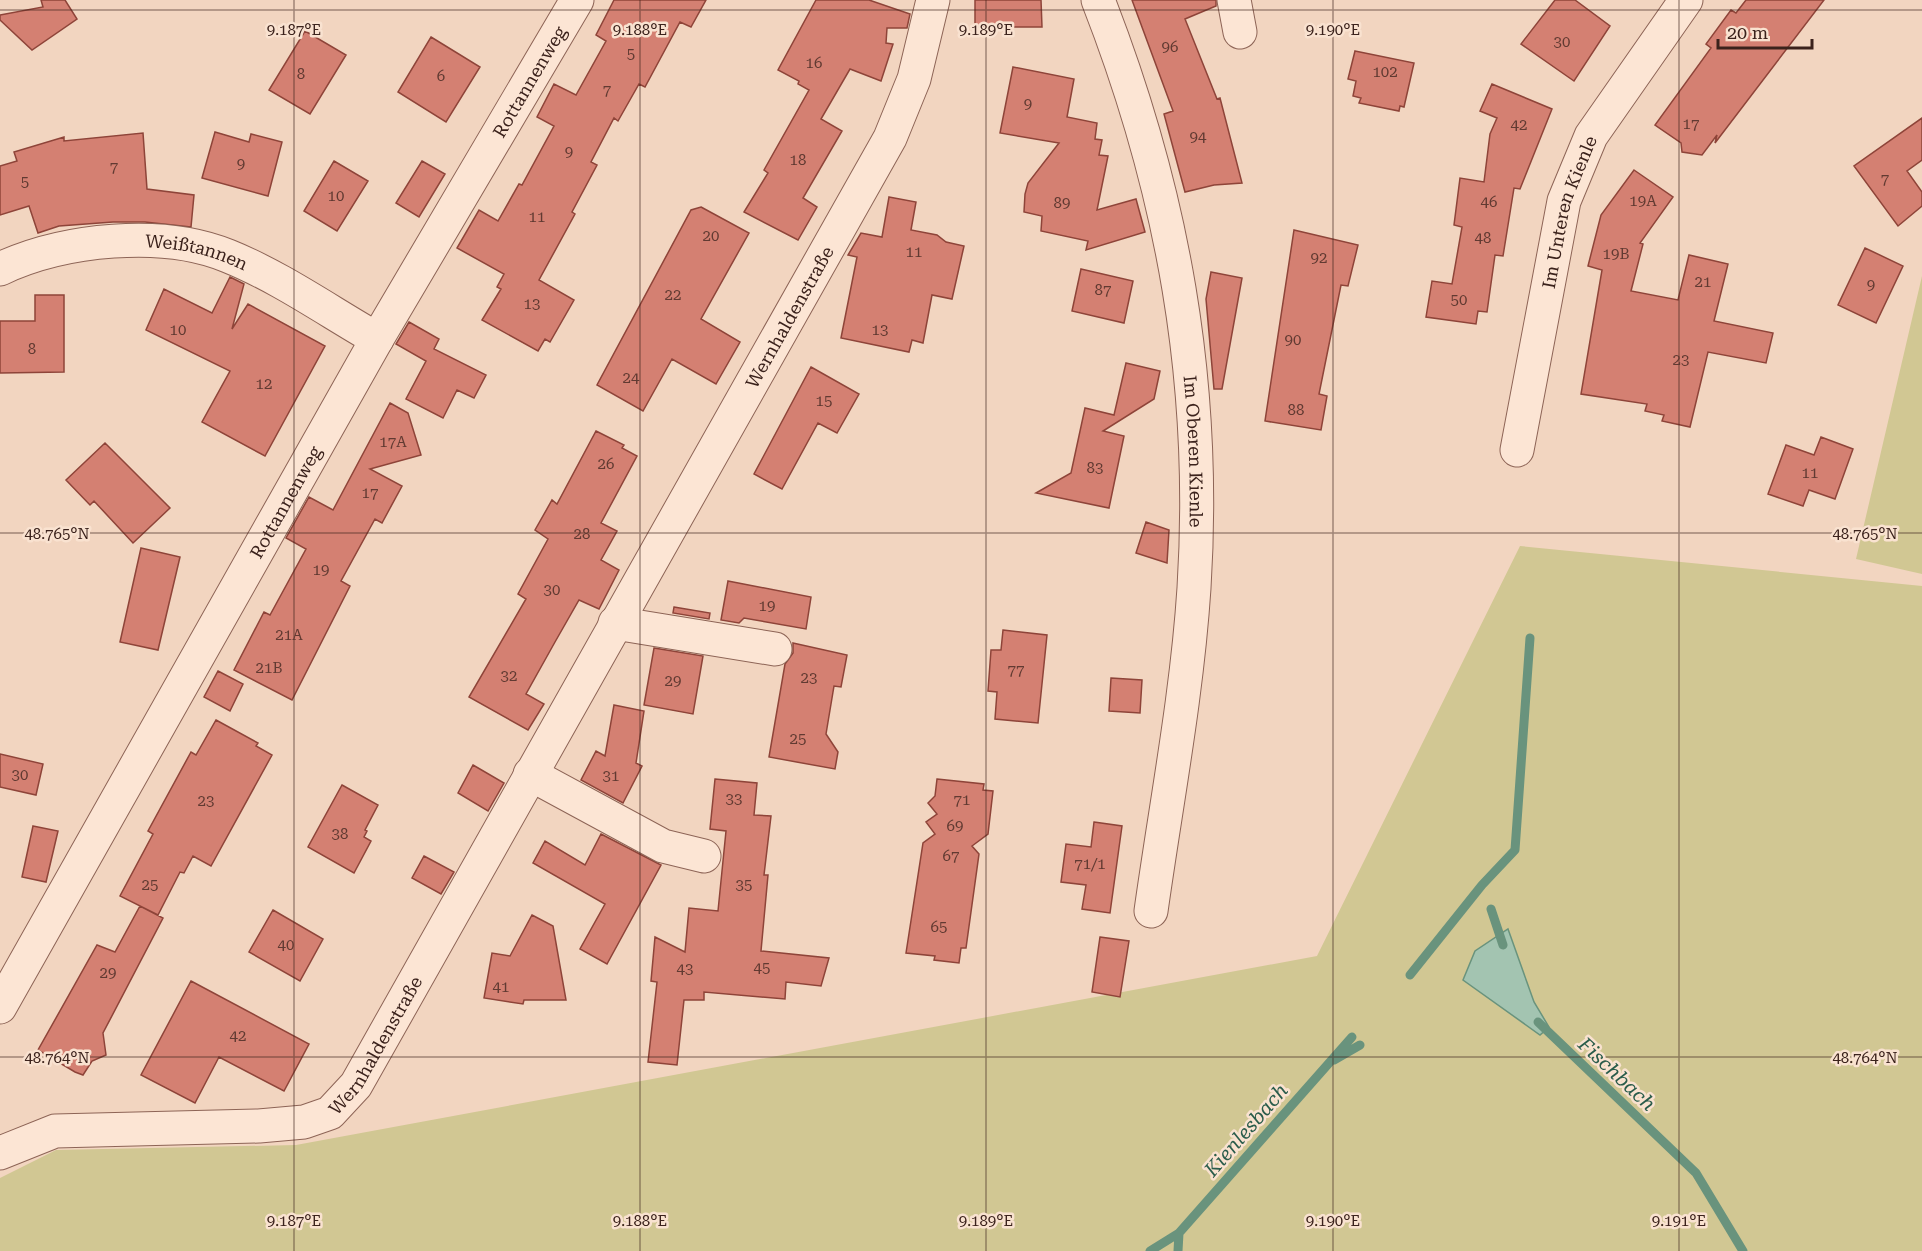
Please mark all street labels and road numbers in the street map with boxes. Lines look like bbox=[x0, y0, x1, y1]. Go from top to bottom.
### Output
street label: Rottannenweg bbox=[488, 21, 570, 141]
street label: Im Unteren Kienle bbox=[1537, 132, 1601, 290]
street label: Weißtannen bbox=[145, 230, 252, 274]
street label: Wernhaldenstraße bbox=[741, 242, 838, 392]
street label: Im Oberen Kienle bbox=[1180, 374, 1207, 528]
street label: Rottannenweg bbox=[245, 441, 325, 562]
street label: Wernhaldenstraße bbox=[324, 972, 426, 1119]

